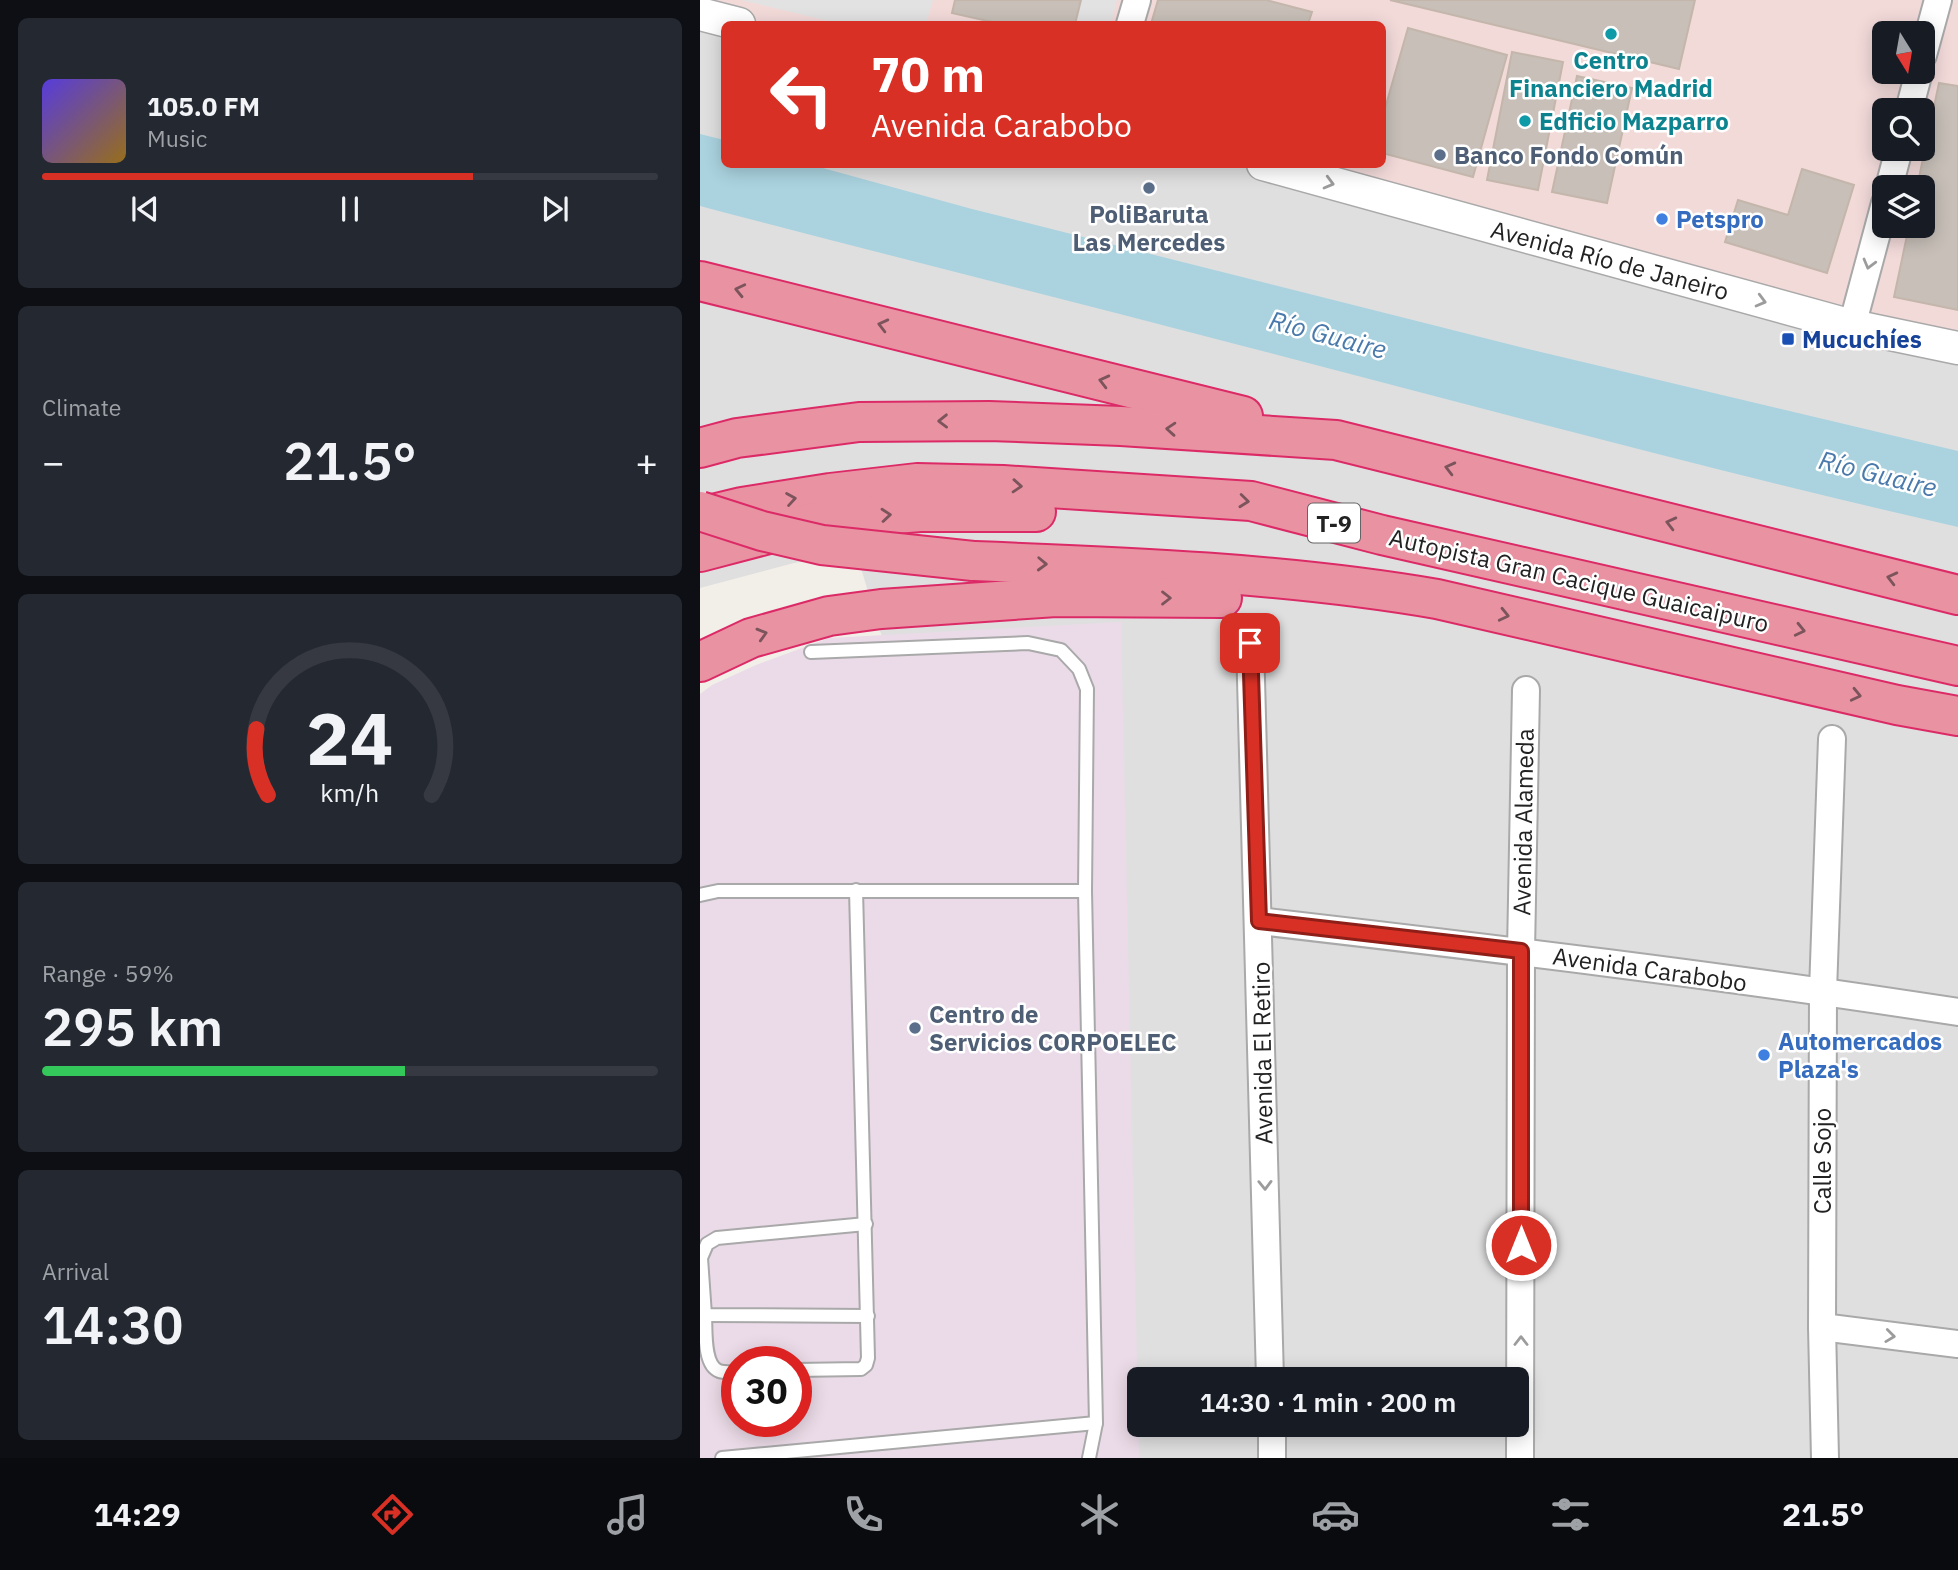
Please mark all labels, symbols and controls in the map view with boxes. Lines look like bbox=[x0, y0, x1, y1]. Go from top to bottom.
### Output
north arrow bbox=[1872, 21, 1936, 84]
map controls bbox=[1872, 21, 1935, 238]
marker: Centro Financiero Madrid bbox=[1603, 26, 1619, 42]
text: 70 m bbox=[871, 42, 985, 105]
place label: Centro Financiero Madrid bbox=[1509, 44, 1713, 104]
icon: left bbox=[756, 49, 847, 140]
text: 105.0 FM bbox=[147, 89, 260, 123]
button: search bbox=[1872, 98, 1935, 161]
text: Avenida Carabobo bbox=[871, 104, 1132, 146]
place label: Edficio Mazparro bbox=[1539, 105, 1729, 137]
marker: Edficio Mazparro bbox=[1517, 113, 1533, 129]
text: Music bbox=[147, 123, 207, 153]
place label: Banco Fondo Común bbox=[1454, 139, 1684, 171]
marker: Banco Fondo Común bbox=[1432, 147, 1448, 163]
one-way arrow bbox=[1322, 174, 1334, 189]
button: layers bbox=[1872, 175, 1935, 238]
marker: PoliBaruta Las Mercedes bbox=[1141, 180, 1157, 196]
icon: previous bbox=[126, 190, 164, 228]
icon: pause bbox=[331, 190, 369, 228]
icon: next bbox=[536, 190, 574, 228]
place label: PoliBaruta Las Mercedes bbox=[1073, 198, 1225, 258]
place label: Petspro bbox=[1676, 203, 1764, 235]
marker: Petspro bbox=[1654, 211, 1670, 227]
street label: Avenida Río de Janeiro bbox=[1488, 213, 1732, 307]
one-way arrow bbox=[1863, 258, 1877, 270]
one-way arrow bbox=[734, 284, 746, 298]
one-way arrow bbox=[1754, 293, 1766, 307]
water label: Río Guaire bbox=[1266, 302, 1390, 366]
one-way arrow bbox=[878, 319, 890, 333]
place label: Mucuchíes bbox=[1802, 323, 1922, 355]
marker: Mucuchíes bbox=[1780, 331, 1796, 347]
one-way arrow bbox=[1098, 375, 1110, 389]
text: Climate bbox=[42, 392, 121, 422]
one-way arrow bbox=[938, 413, 948, 429]
one-way arrow bbox=[1165, 422, 1176, 437]
text: 21.5° bbox=[283, 427, 417, 494]
text: − bbox=[42, 437, 65, 486]
text: + bbox=[635, 437, 658, 486]
water label: Río Guaire bbox=[1816, 442, 1940, 504]
one-way arrow bbox=[1444, 462, 1456, 476]
one-way arrow bbox=[1012, 479, 1023, 494]
one-way arrow bbox=[785, 492, 797, 507]
one-way arrow bbox=[1238, 494, 1250, 509]
road number: T-9 bbox=[1308, 503, 1360, 542]
one-way arrow bbox=[881, 508, 892, 523]
one-way arrow bbox=[1665, 517, 1677, 531]
street label: Autopista Gran Cacique Guaicaipuro bbox=[1386, 521, 1772, 639]
one-way arrow bbox=[1036, 556, 1047, 571]
one-way arrow bbox=[1886, 572, 1898, 586]
one-way arrow bbox=[1162, 590, 1172, 606]
one-way arrow bbox=[1498, 606, 1510, 621]
pin bbox=[1220, 613, 1280, 673]
one-way arrow bbox=[1794, 622, 1806, 637]
icon: arrive bbox=[1231, 624, 1269, 662]
one-way arrow bbox=[756, 628, 768, 643]
one-way arrow bbox=[1850, 687, 1862, 702]
text: 24 bbox=[306, 690, 394, 785]
street label: Avenida Alameda bbox=[1505, 728, 1541, 916]
text: km/h bbox=[321, 776, 379, 809]
street label: Avenida Carabobo bbox=[1551, 940, 1749, 998]
text: Range · 59% bbox=[42, 958, 174, 988]
street label: Avenida El Retiro bbox=[1244, 961, 1280, 1145]
text: 295 km bbox=[42, 993, 223, 1060]
place label: Centro de Servicios CORPOELEC bbox=[929, 998, 1177, 1058]
marker: Centro de Servicios CORPOELEC bbox=[907, 1020, 923, 1036]
place label: Automercados Plaza's bbox=[1778, 1025, 1942, 1085]
marker: Automercados Plaza's bbox=[1756, 1047, 1772, 1063]
street label: Calle Sojo bbox=[1806, 1108, 1838, 1214]
one-way arrow bbox=[1258, 1180, 1273, 1191]
position arrow bbox=[1484, 1208, 1558, 1282]
text: Arrival bbox=[42, 1256, 109, 1286]
text: 14:30 bbox=[42, 1291, 183, 1358]
one-way arrow bbox=[1884, 1328, 1896, 1343]
one-way arrow bbox=[1513, 1335, 1529, 1346]
speed limit sign: 30 bbox=[721, 1346, 812, 1437]
text: 14:30 · 1 min · 200 m bbox=[1200, 1385, 1456, 1419]
icon: directions bbox=[368, 1490, 417, 1539]
icon: music bbox=[603, 1490, 652, 1539]
icon: phone bbox=[839, 1490, 888, 1539]
icon: climate bbox=[1075, 1490, 1124, 1539]
icon: car bbox=[1311, 1490, 1360, 1539]
icon: filters bbox=[1546, 1490, 1595, 1539]
text: 14:29 bbox=[93, 1493, 181, 1535]
text: 21.5° bbox=[1782, 1493, 1865, 1535]

